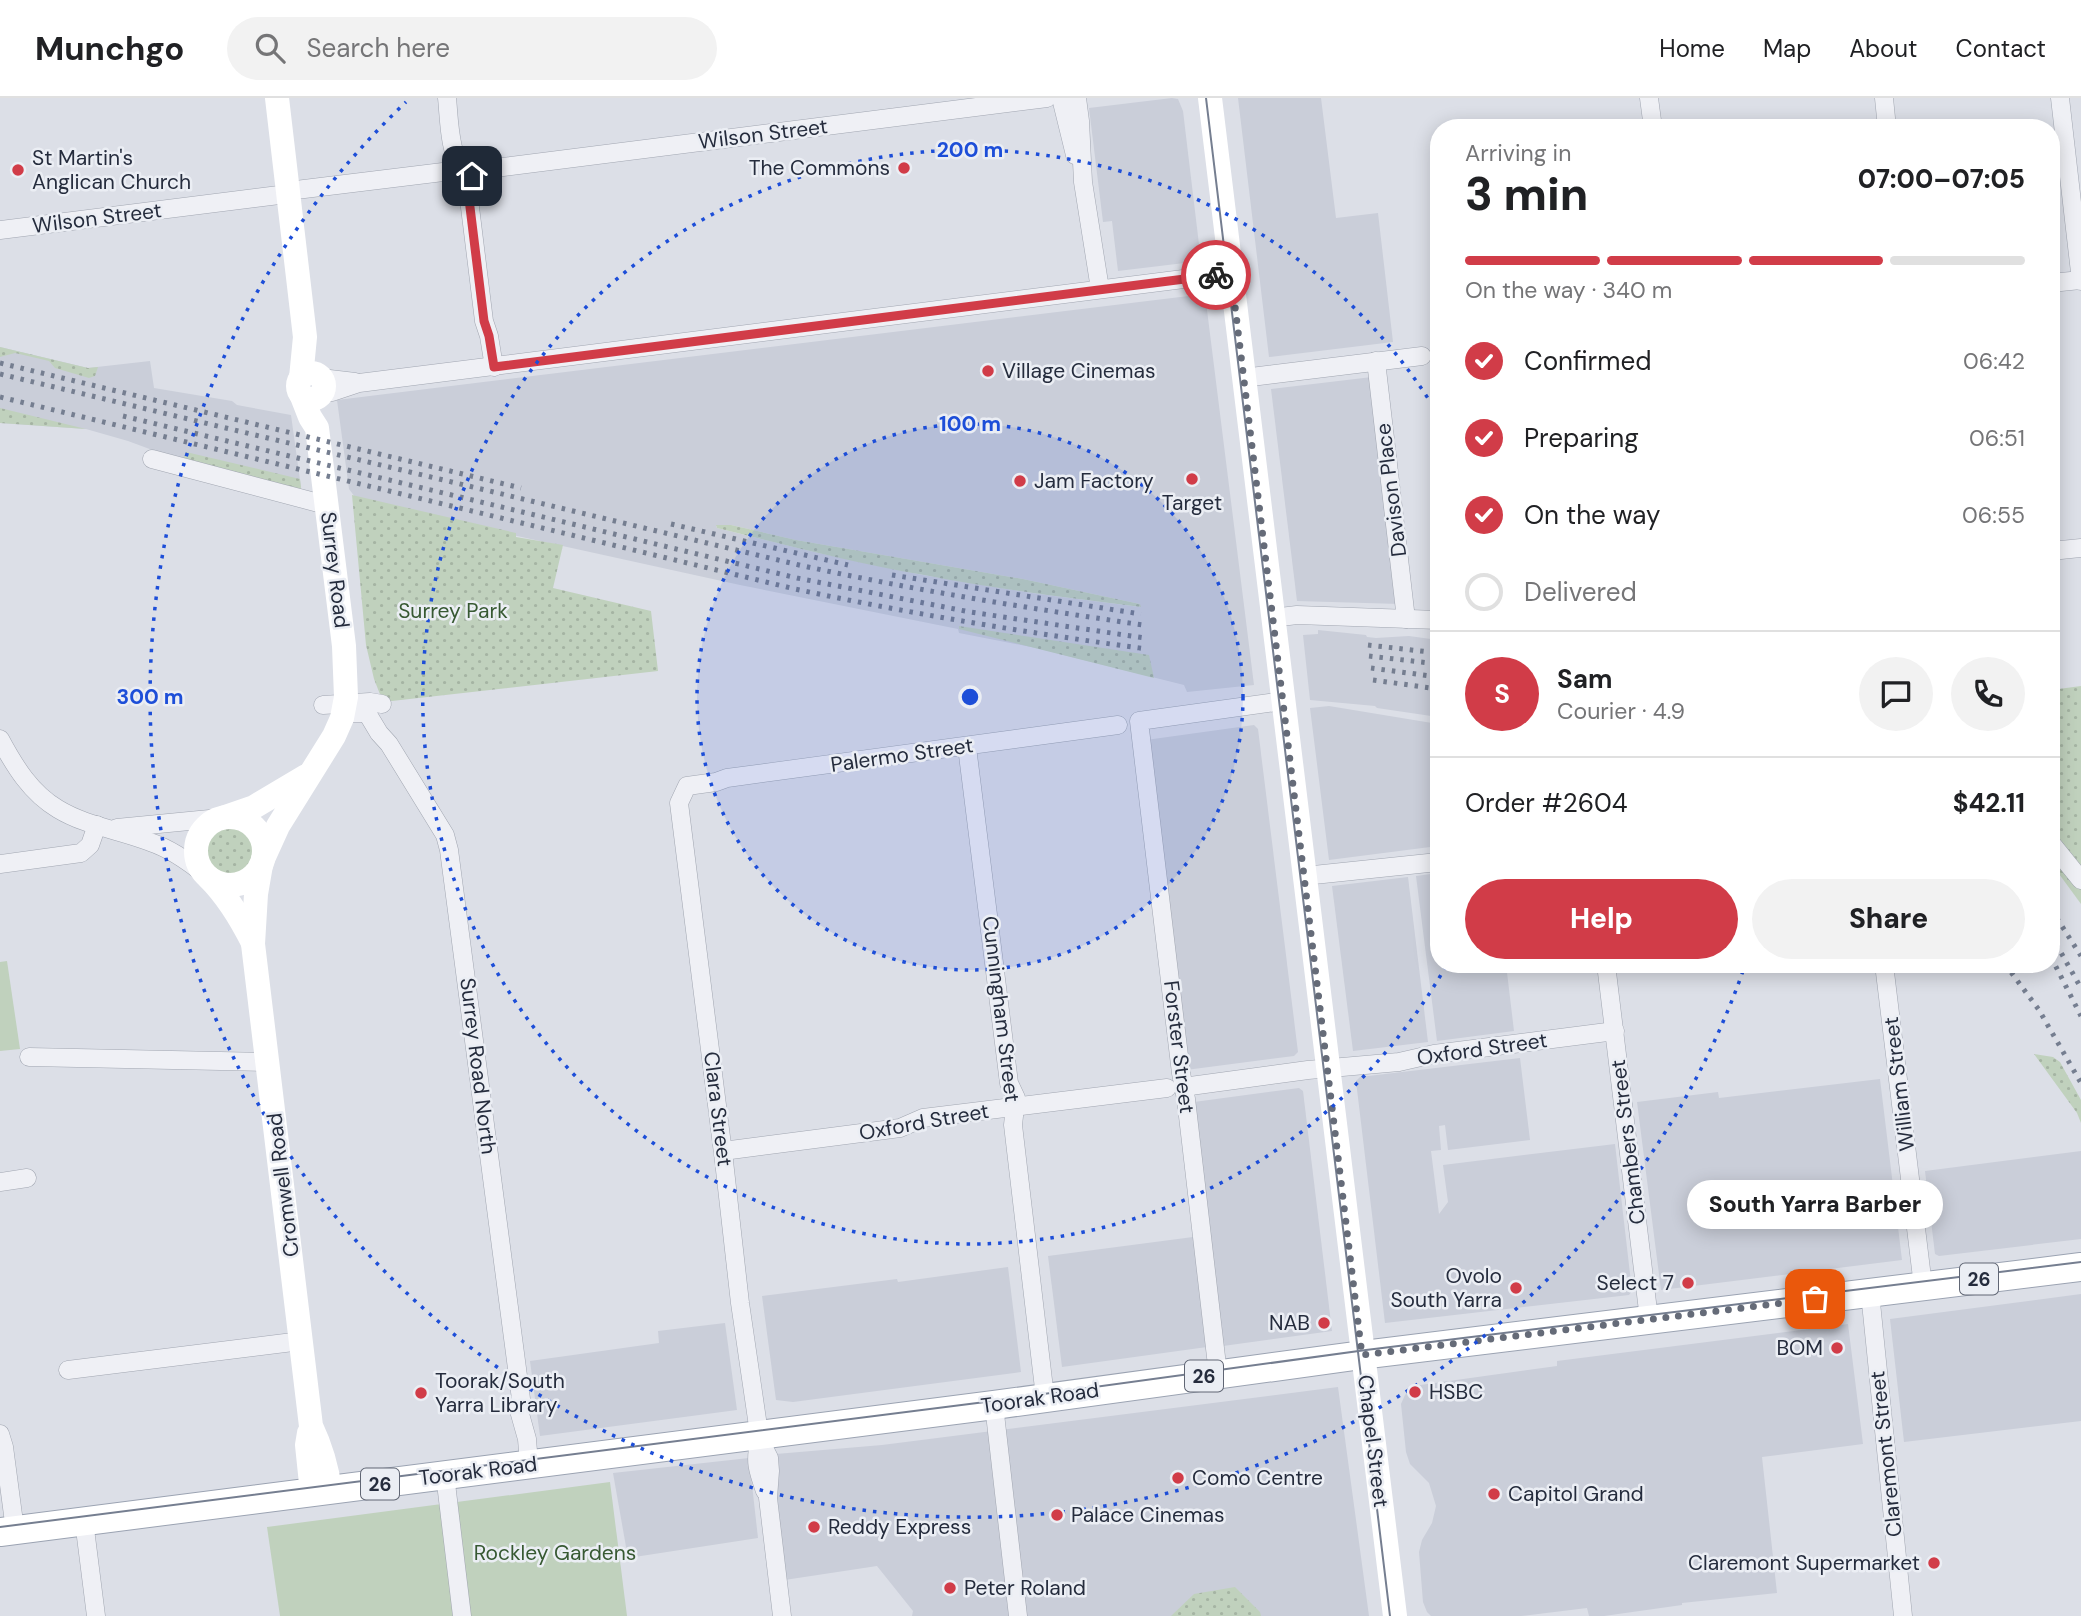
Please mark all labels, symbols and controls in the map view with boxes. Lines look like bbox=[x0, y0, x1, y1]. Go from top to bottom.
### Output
search box bbox=[227, 17, 717, 80]
text: Munchgo bbox=[35, 27, 185, 70]
icon: search bbox=[251, 29, 289, 67]
text: Search here bbox=[307, 31, 450, 65]
text: Home bbox=[1659, 33, 1725, 64]
text: Map bbox=[1763, 33, 1811, 64]
text: About bbox=[1849, 33, 1918, 64]
text: Contact bbox=[1956, 33, 2046, 64]
street label: Wilson Street bbox=[697, 112, 829, 156]
text: 200 m bbox=[937, 136, 1003, 164]
text: Arriving in bbox=[1465, 138, 1571, 168]
place label: St Martin's Anglican Church bbox=[32, 144, 191, 196]
pin bbox=[442, 146, 502, 206]
place label: The Commons bbox=[749, 154, 890, 182]
icon: home bbox=[453, 157, 491, 195]
marker: The Commons bbox=[896, 160, 912, 176]
marker: St Martin's Anglican Church bbox=[10, 162, 26, 178]
text: 07:00–07:05 bbox=[1858, 162, 2025, 196]
text: 3 min bbox=[1465, 164, 1588, 224]
street label: Wilson Street bbox=[31, 196, 163, 240]
courier bbox=[1181, 240, 1251, 310]
icon: bike bbox=[1197, 256, 1235, 294]
text: On the way · 340 m bbox=[1465, 275, 1672, 305]
icon: check bbox=[1465, 342, 1503, 380]
text: Confirmed bbox=[1524, 344, 1651, 378]
text: 06:42 bbox=[1963, 346, 2025, 376]
place label: Village Cinemas bbox=[1002, 357, 1155, 385]
marker: Village Cinemas bbox=[980, 363, 996, 379]
text: 100 m bbox=[939, 410, 1001, 438]
icon: check bbox=[1465, 419, 1503, 457]
text: Preparing bbox=[1524, 421, 1639, 455]
street label: Davison Place bbox=[1369, 422, 1413, 558]
text: 06:51 bbox=[1969, 423, 2025, 453]
place label: Jam Factory bbox=[1034, 467, 1154, 495]
marker: Target bbox=[1184, 471, 1200, 487]
marker: Jam Factory bbox=[1012, 473, 1028, 489]
place label: Target bbox=[1162, 489, 1222, 517]
icon: check bbox=[1465, 496, 1503, 534]
text: On the way bbox=[1524, 498, 1660, 532]
text: 06:55 bbox=[1962, 500, 2025, 530]
street label: Surrey Road bbox=[314, 510, 356, 630]
text: Delivered bbox=[1524, 575, 1637, 609]
park label: Surrey Park bbox=[398, 597, 508, 625]
button: chat bbox=[1859, 657, 1933, 731]
button: phone bbox=[1951, 657, 2025, 731]
text: Sam bbox=[1557, 662, 1612, 696]
text: S bbox=[1494, 677, 1510, 711]
text: 300 m bbox=[117, 683, 183, 711]
centre of rings bbox=[958, 685, 982, 709]
text: Courier · 4.9 bbox=[1557, 696, 1685, 726]
street label: Palermo Street bbox=[829, 731, 975, 779]
text: Order #2604 bbox=[1465, 786, 1628, 820]
text: $42.11 bbox=[1953, 786, 2025, 820]
button: Help bbox=[1465, 879, 1738, 959]
button: Share bbox=[1752, 879, 2025, 959]
street label: Cunningham Street bbox=[976, 914, 1026, 1104]
street label: Surrey Road North bbox=[453, 976, 503, 1156]
street label: Forster Street bbox=[1157, 979, 1201, 1115]
street label: William Street bbox=[1877, 1015, 1921, 1153]
street label: Oxford Street bbox=[1415, 1026, 1549, 1072]
street label: Clara Street bbox=[697, 1050, 739, 1168]
street label: Chambers Street bbox=[1604, 1058, 1652, 1226]
street label: Oxford Street bbox=[857, 1097, 991, 1147]
street label: Cromwell Road bbox=[260, 1111, 306, 1259]
callout: South Yarra Barber bbox=[1687, 1180, 1943, 1229]
text: South Yarra Barber bbox=[1709, 1189, 1921, 1219]
place label: Ovolo South Yarra bbox=[1390, 1262, 1502, 1314]
road number: 26 bbox=[1960, 1264, 1998, 1294]
place label: Select 7 bbox=[1597, 1269, 1674, 1297]
pin bbox=[1785, 1269, 1845, 1329]
marker: Select 7 bbox=[1680, 1275, 1696, 1291]
marker: Ovolo South Yarra bbox=[1508, 1280, 1524, 1296]
icon: bag bbox=[1796, 1280, 1834, 1318]
place label: NAB bbox=[1269, 1309, 1310, 1337]
marker: NAB bbox=[1316, 1315, 1332, 1331]
place label: BOM bbox=[1776, 1334, 1823, 1362]
marker: BOM bbox=[1829, 1340, 1845, 1356]
road number: 26 bbox=[1185, 1360, 1223, 1392]
place label: Toorak/South Yarra Library bbox=[435, 1367, 565, 1419]
street label: Claremont Street bbox=[1863, 1369, 1909, 1539]
street label: Chapel Street bbox=[1351, 1373, 1395, 1509]
street label: Toorak Road bbox=[979, 1376, 1101, 1420]
place label: HSBC bbox=[1429, 1378, 1483, 1406]
marker: HSBC bbox=[1407, 1384, 1423, 1400]
marker: Toorak/South Yarra Library bbox=[413, 1385, 429, 1401]
street label: Toorak Road bbox=[417, 1450, 539, 1492]
place label: Como Centre bbox=[1192, 1464, 1323, 1492]
road number: 26 bbox=[361, 1468, 399, 1500]
marker: Como Centre bbox=[1170, 1470, 1186, 1486]
place label: Capitol Grand bbox=[1508, 1480, 1644, 1508]
marker: Capitol Grand bbox=[1486, 1486, 1502, 1502]
place label: Palace Cinemas bbox=[1071, 1501, 1225, 1529]
marker: Palace Cinemas bbox=[1049, 1507, 1065, 1523]
place label: Reddy Express bbox=[828, 1513, 971, 1541]
marker: Reddy Express bbox=[806, 1519, 822, 1535]
park label: Rockley Gardens bbox=[474, 1539, 636, 1567]
place label: Claremont Supermarket bbox=[1688, 1549, 1920, 1577]
marker: Claremont Supermarket bbox=[1926, 1555, 1942, 1571]
place label: Peter Roland bbox=[964, 1574, 1086, 1602]
marker: Peter Roland bbox=[942, 1580, 958, 1596]

